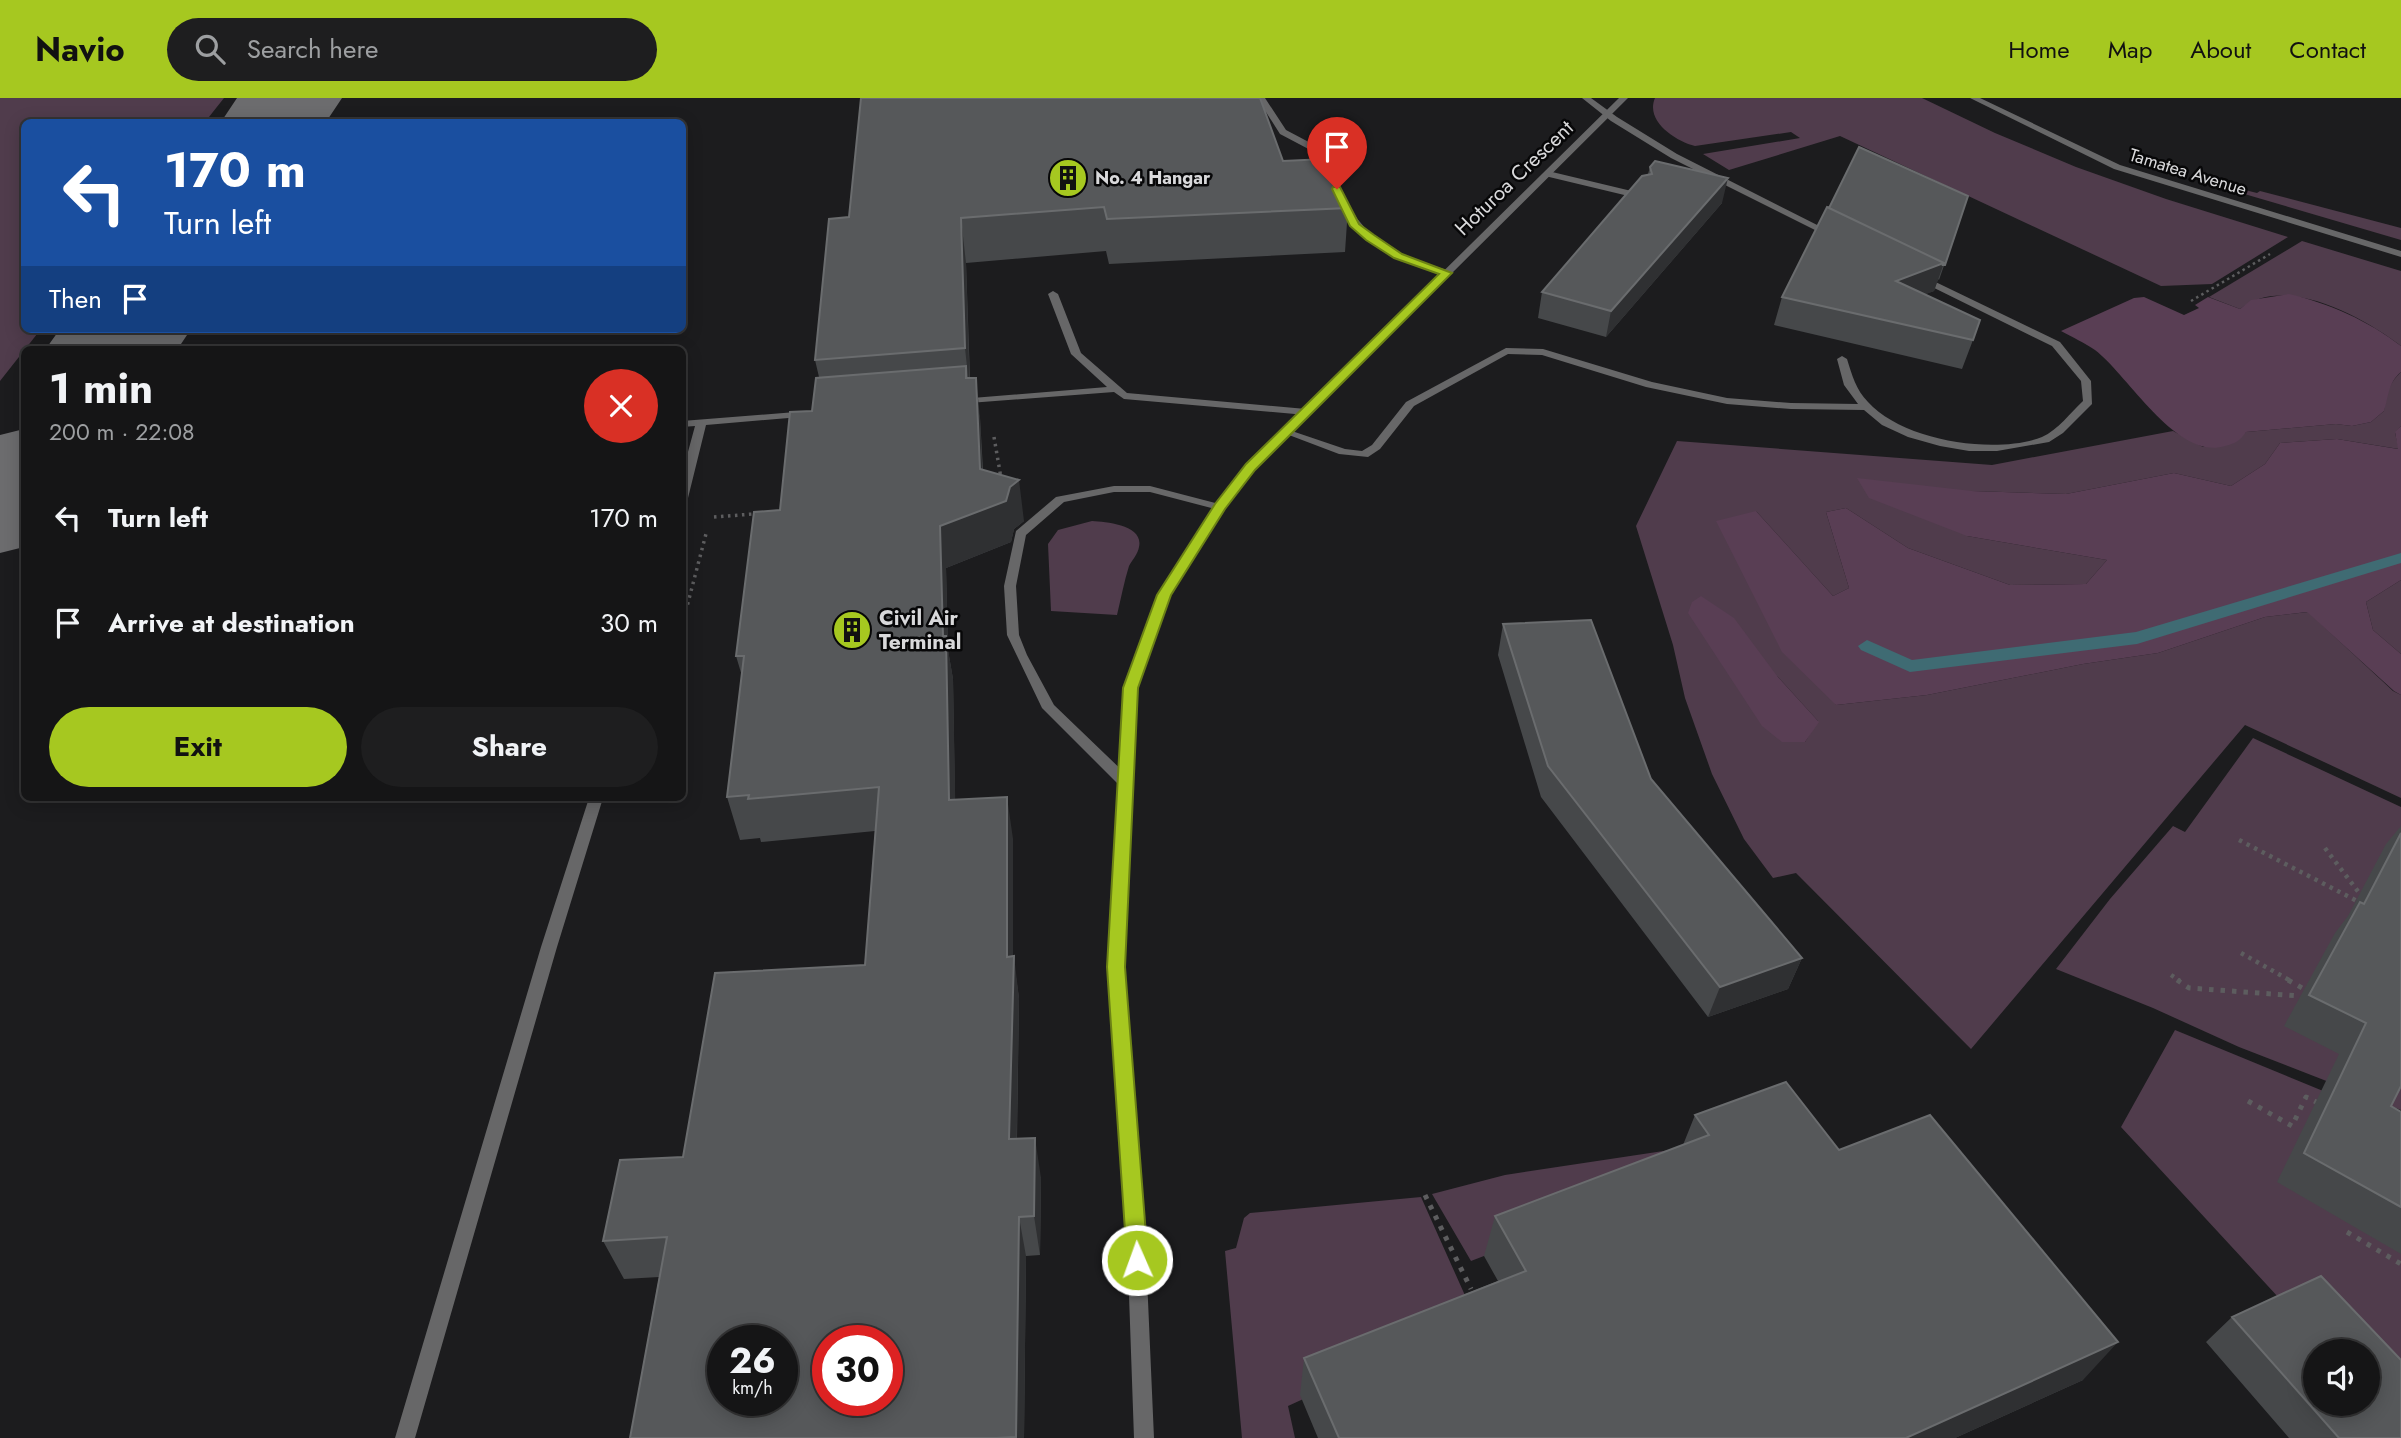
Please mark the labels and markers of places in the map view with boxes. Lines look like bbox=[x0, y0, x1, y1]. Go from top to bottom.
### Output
pin bbox=[1307, 117, 1367, 189]
building icon: No. 4 Hangar bbox=[1047, 157, 1089, 199]
place label: No. 4 Hangar bbox=[1095, 165, 1211, 191]
place label: Civil Air Terminal bbox=[879, 603, 961, 657]
building icon: Civil Air Terminal bbox=[831, 609, 873, 651]

